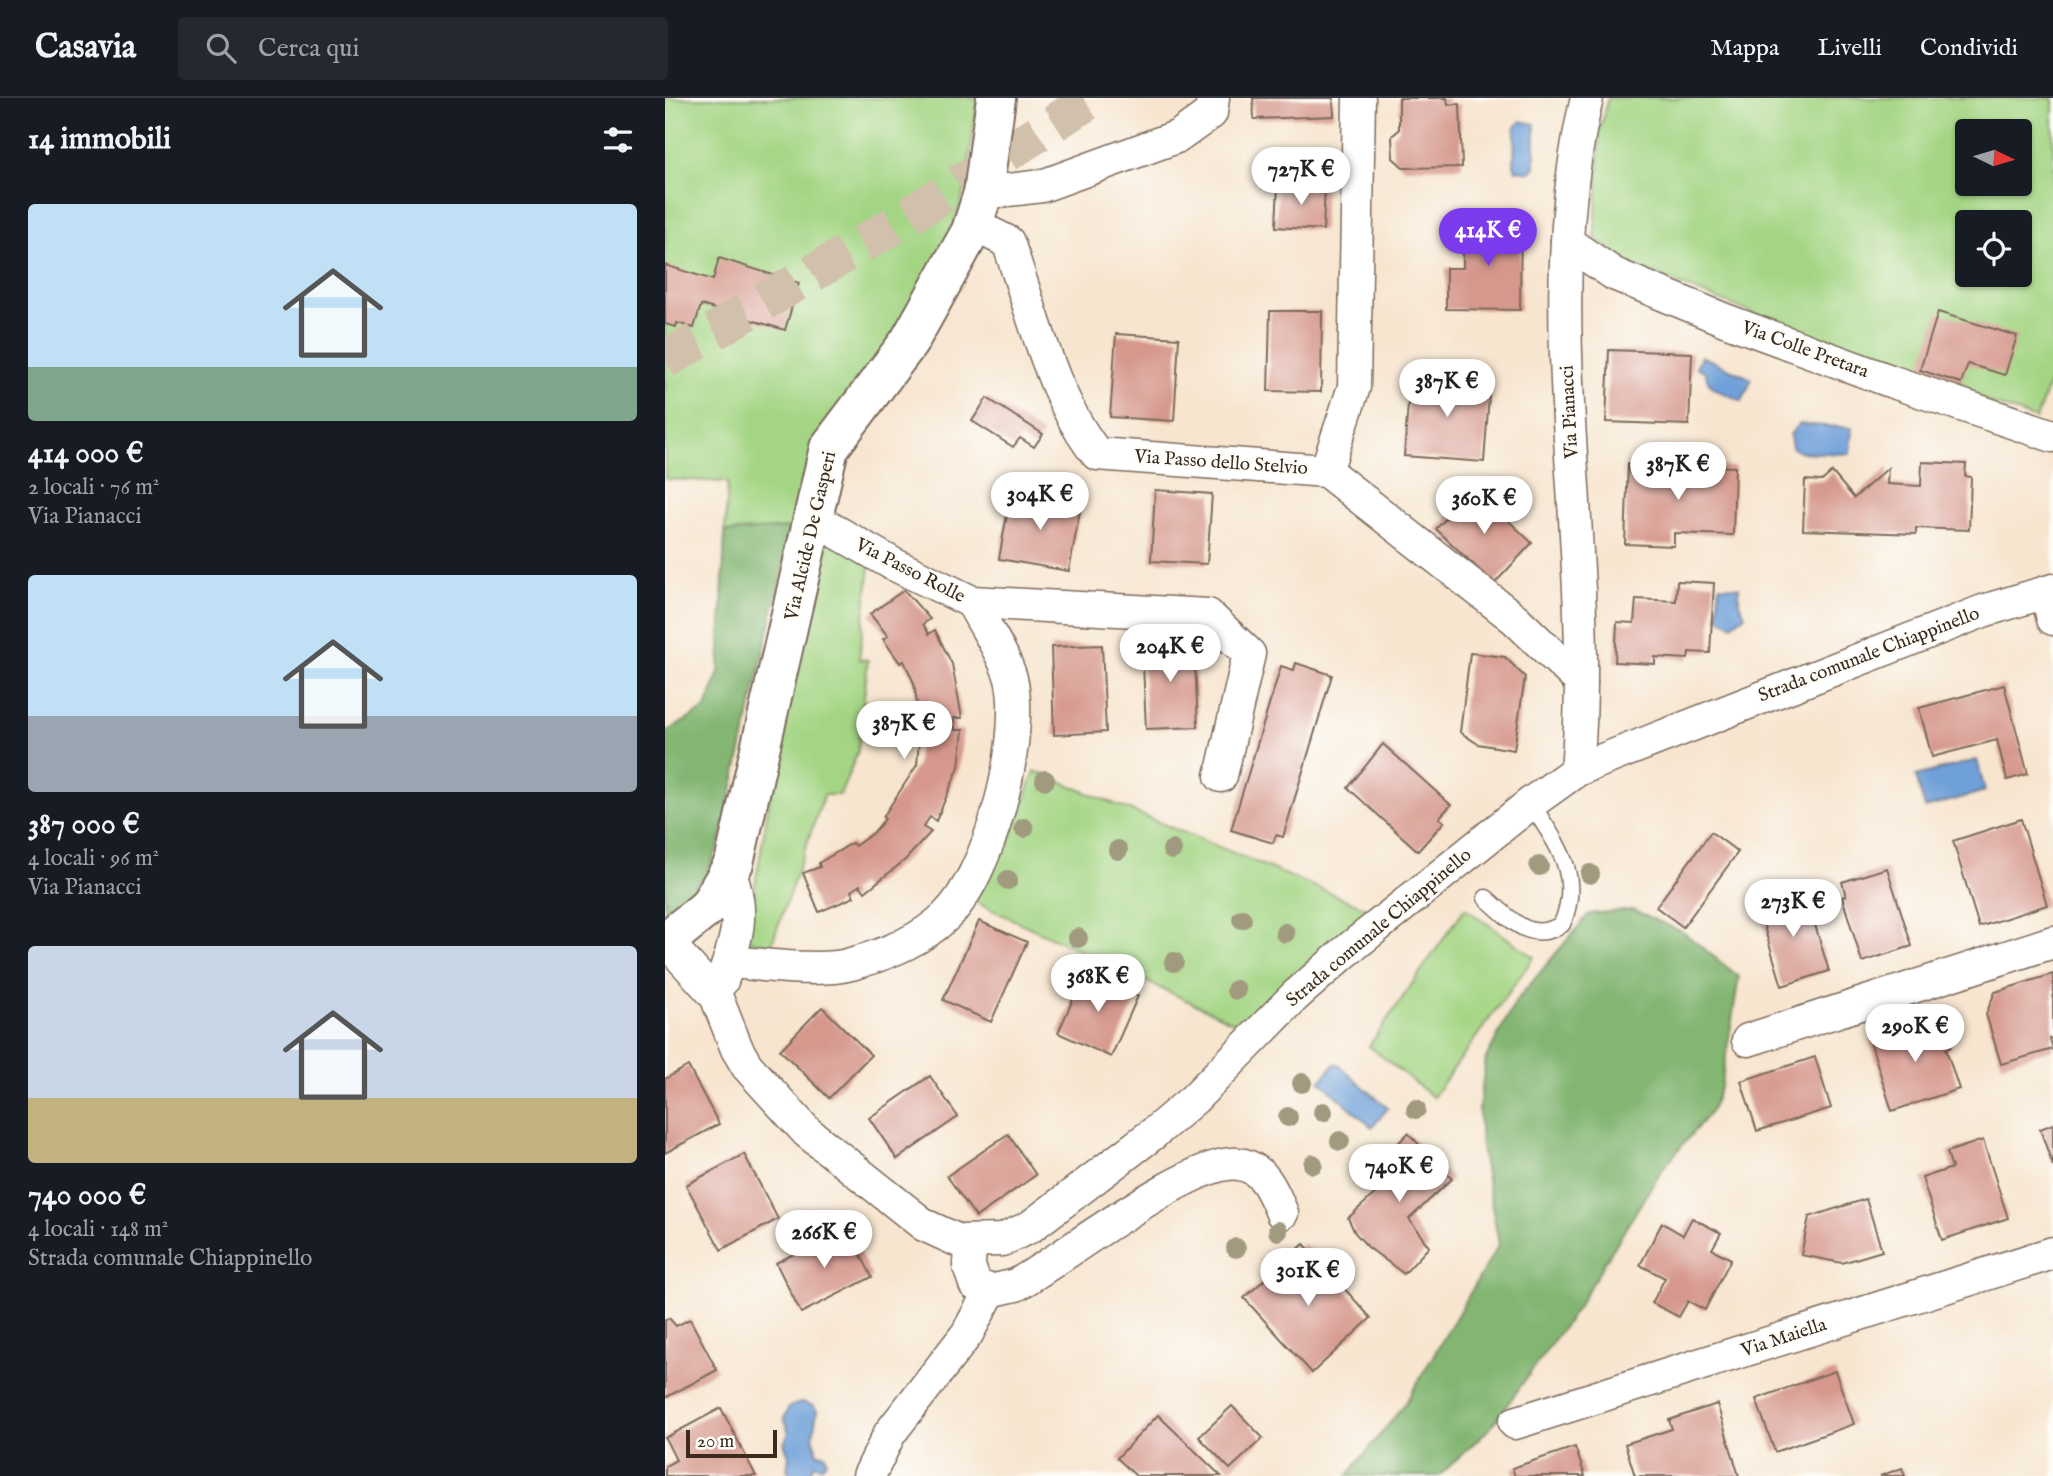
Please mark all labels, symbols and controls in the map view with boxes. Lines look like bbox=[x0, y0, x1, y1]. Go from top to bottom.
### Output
search box bbox=[178, 17, 668, 80]
text: Casavia bbox=[35, 27, 136, 69]
icon: search bbox=[202, 29, 240, 67]
text: Cerca qui bbox=[258, 32, 360, 65]
text: Mappa bbox=[1710, 33, 1779, 64]
text: Livelli bbox=[1817, 33, 1882, 64]
text: Condividi bbox=[1920, 33, 2018, 64]
north arrow bbox=[1955, 119, 2032, 196]
map controls bbox=[1955, 119, 2032, 287]
text: 14 immobili bbox=[28, 121, 171, 159]
icon: filters bbox=[599, 121, 637, 159]
pin: 727K € bbox=[1244, 148, 1358, 207]
text: 727K € bbox=[1267, 155, 1335, 184]
pin: 414K € bbox=[1431, 208, 1545, 268]
button: locate bbox=[1955, 210, 2032, 287]
text: 414K € bbox=[1455, 216, 1521, 245]
icon: home bbox=[270, 250, 396, 376]
street label: Via Colle Pretara bbox=[1737, 316, 1873, 384]
pin: 387K € bbox=[1390, 360, 1504, 419]
street label: Via Pianacci bbox=[1556, 364, 1584, 460]
text: 387K € bbox=[1415, 367, 1479, 396]
text: 414 000 € bbox=[28, 435, 143, 473]
pin: 387K € bbox=[1621, 442, 1735, 502]
street label: Via Passo dello Stelvio bbox=[1132, 445, 1309, 481]
street label: Via Alcide De Gasperi bbox=[780, 449, 842, 624]
text: 387K € bbox=[1646, 450, 1710, 479]
pin: 304K € bbox=[983, 472, 1097, 532]
text: 2 locali · 76 m² bbox=[28, 473, 159, 502]
pin: 360K € bbox=[1427, 476, 1541, 536]
text: 304K € bbox=[1007, 480, 1073, 509]
text: 360K € bbox=[1452, 484, 1516, 513]
text: Via Pianacci bbox=[28, 502, 142, 531]
street label: Via Passo Rolle bbox=[850, 533, 969, 609]
street label: Strada comunale Chiappinello bbox=[1755, 602, 1983, 708]
icon: home bbox=[270, 621, 396, 747]
pin: 204K € bbox=[1113, 624, 1227, 684]
text: 204K € bbox=[1136, 632, 1204, 661]
pin: 387K € bbox=[847, 702, 961, 761]
text: 387K € bbox=[872, 709, 936, 738]
text: 387 000 € bbox=[28, 806, 140, 844]
street label: Strada comunale Chiappinello bbox=[1281, 843, 1477, 1013]
text: 4 locali · 96 m² bbox=[28, 844, 159, 873]
text: Via Pianacci bbox=[28, 873, 142, 902]
pin: 273K € bbox=[1736, 880, 1850, 939]
text: 273K € bbox=[1760, 887, 1826, 916]
pin: 368K € bbox=[1041, 954, 1155, 1014]
text: 368K € bbox=[1067, 962, 1129, 991]
icon: home bbox=[270, 992, 396, 1118]
pin: 290K € bbox=[1858, 1004, 1972, 1064]
text: 290K € bbox=[1881, 1012, 1949, 1041]
pin: 740K € bbox=[1342, 1144, 1456, 1204]
text: 740K € bbox=[1365, 1152, 1433, 1181]
text: 740 000 € bbox=[28, 1177, 146, 1215]
pin: 266K € bbox=[767, 1210, 881, 1270]
text: 4 locali · 148 m² bbox=[28, 1215, 168, 1244]
text: 266K € bbox=[791, 1218, 857, 1247]
text: Strada comunale Chiappinello bbox=[28, 1244, 313, 1273]
pin: 301K € bbox=[1251, 1248, 1365, 1308]
text: 301K € bbox=[1276, 1256, 1340, 1285]
street label: Via Maiella bbox=[1737, 1313, 1830, 1363]
scale bar bbox=[686, 1427, 777, 1459]
text: 20 m bbox=[697, 1430, 734, 1454]

